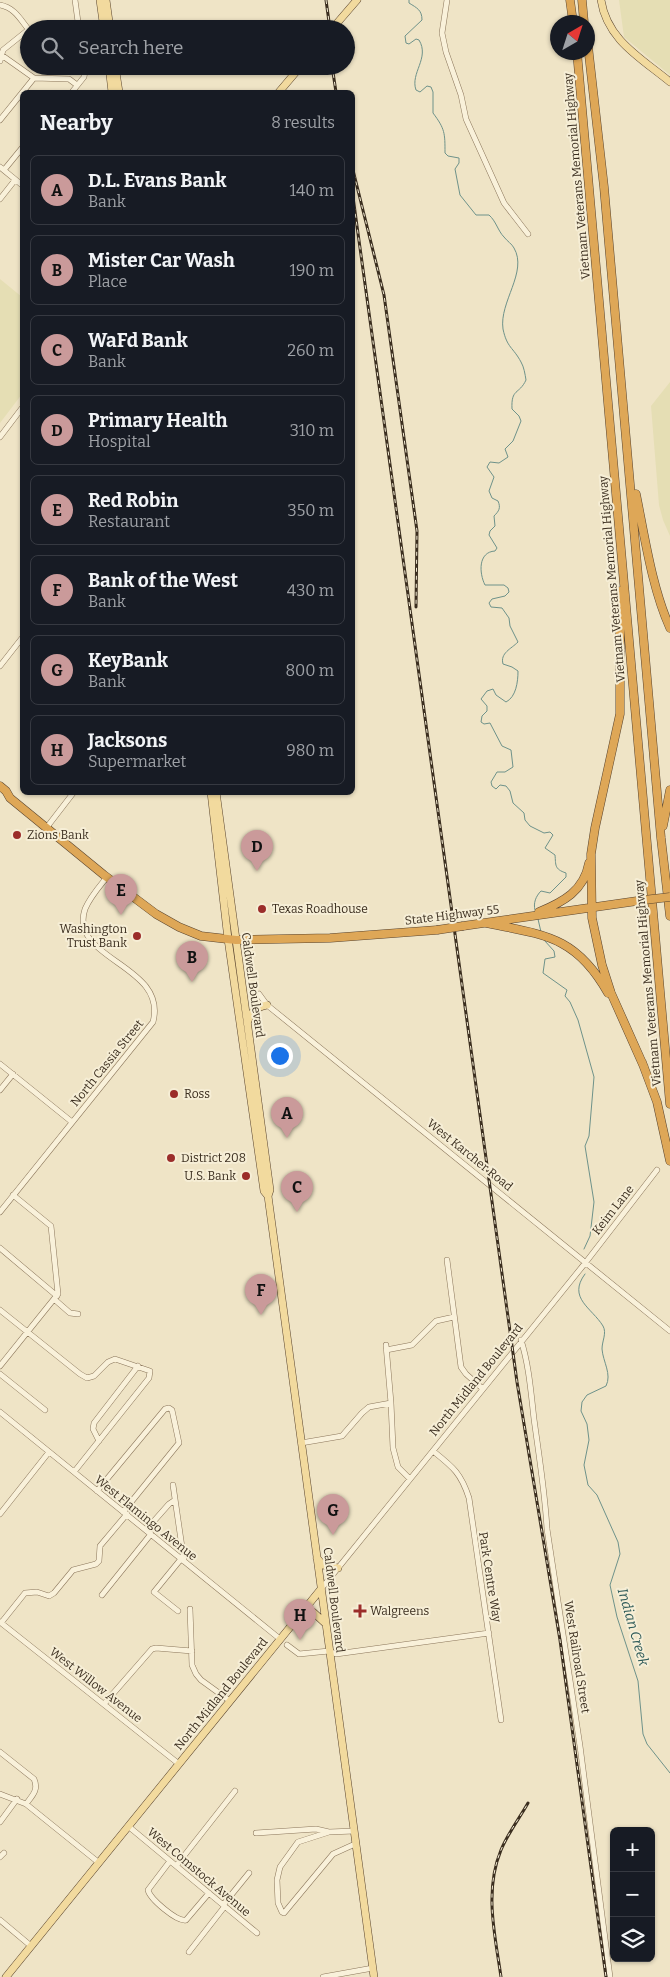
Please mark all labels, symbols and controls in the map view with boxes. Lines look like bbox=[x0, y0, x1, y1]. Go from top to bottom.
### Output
north arrow bbox=[550, 15, 595, 60]
search box bbox=[20, 20, 355, 75]
icon: search bbox=[38, 34, 66, 62]
text: Search here bbox=[78, 36, 183, 59]
street label: Vietnam Veterans Memorial Highway bbox=[561, 71, 593, 280]
text: Nearby bbox=[40, 110, 113, 136]
text: 8 results bbox=[271, 113, 335, 132]
text: D.L. Evans Bank bbox=[88, 169, 227, 192]
text: A bbox=[51, 181, 63, 200]
text: 140 m bbox=[289, 181, 334, 200]
text: Bank bbox=[88, 192, 126, 211]
text: Mister Car Wash bbox=[88, 249, 235, 272]
text: B bbox=[52, 261, 62, 280]
text: 190 m bbox=[289, 261, 334, 280]
text: Place bbox=[88, 272, 127, 291]
text: WaFd Bank bbox=[88, 329, 188, 352]
text: C bbox=[52, 341, 62, 360]
text: 260 m bbox=[287, 341, 334, 360]
text: Bank bbox=[88, 352, 126, 371]
text: Primary Health bbox=[88, 409, 228, 432]
text: D bbox=[51, 421, 63, 440]
text: 310 m bbox=[290, 421, 334, 440]
text: Hospital bbox=[88, 432, 151, 451]
street label: Vietnam Veterans Memorial Highway bbox=[596, 474, 628, 683]
text: Red Robin bbox=[88, 489, 178, 512]
text: E bbox=[52, 501, 62, 520]
text: 350 m bbox=[288, 501, 334, 520]
text: Restaurant bbox=[88, 512, 170, 531]
text: Bank of the West bbox=[88, 569, 238, 592]
text: F bbox=[53, 581, 62, 600]
text: 430 m bbox=[287, 581, 334, 600]
text: Bank bbox=[88, 592, 126, 611]
text: KeyBank bbox=[88, 649, 168, 672]
text: G bbox=[51, 661, 63, 680]
text: 800 m bbox=[285, 661, 334, 680]
text: Bank bbox=[88, 672, 126, 691]
text: Jacksons bbox=[88, 729, 167, 752]
text: H bbox=[51, 741, 63, 760]
text: 980 m bbox=[286, 741, 334, 760]
text: Supermarket bbox=[88, 752, 186, 771]
place label: Zions Bank bbox=[27, 828, 89, 842]
marker: Zions Bank bbox=[11, 829, 23, 841]
pin: D bbox=[241, 830, 273, 871]
pin: E bbox=[105, 874, 137, 915]
street label: Vietnam Veterans Memorial Highway bbox=[632, 878, 664, 1087]
place label: Texas Roadhouse bbox=[272, 902, 368, 916]
street label: State Highway 55 bbox=[404, 902, 500, 928]
marker: Texas Roadhouse bbox=[256, 903, 268, 915]
place label: Washington Trust Bank bbox=[59, 922, 127, 950]
marker: Washington Trust Bank bbox=[131, 930, 143, 942]
street label: Caldwell Boulevard bbox=[239, 931, 267, 1039]
pin: B bbox=[176, 941, 208, 982]
street label: North Cassia Street bbox=[68, 1016, 147, 1109]
your location bbox=[267, 1043, 293, 1069]
place label: Ross bbox=[184, 1087, 210, 1101]
marker: Ross bbox=[168, 1088, 180, 1100]
pin: A bbox=[271, 1097, 303, 1138]
street label: West Karcher Road bbox=[424, 1116, 516, 1194]
place label: District 208 bbox=[181, 1151, 246, 1165]
marker: District 208 bbox=[165, 1152, 177, 1164]
place label: U.S. Bank bbox=[184, 1169, 236, 1183]
marker: U.S. Bank bbox=[240, 1170, 252, 1182]
pin: C bbox=[281, 1171, 313, 1212]
street label: Keim Lane bbox=[589, 1182, 637, 1238]
pin: F bbox=[245, 1274, 277, 1315]
street label: North Midland Boulevard bbox=[426, 1321, 526, 1439]
street label: West Flamingo Avenue bbox=[92, 1472, 200, 1564]
pin: G bbox=[317, 1494, 349, 1535]
street label: Park Centre Way bbox=[476, 1531, 504, 1624]
street label: Caldwell Boulevard bbox=[321, 1546, 347, 1654]
water label: Indian Creek bbox=[614, 1586, 652, 1668]
pin: H bbox=[284, 1599, 316, 1640]
street label: West Railroad Street bbox=[561, 1600, 593, 1715]
place label: Walgreens bbox=[370, 1604, 430, 1618]
marker: Walgreens bbox=[354, 1605, 366, 1617]
street label: North Midland Boulevard bbox=[171, 1635, 271, 1753]
street label: West Willow Avenue bbox=[47, 1645, 145, 1725]
street label: West Comstock Avenue bbox=[145, 1825, 253, 1919]
map controls bbox=[610, 1827, 655, 1962]
button: + bbox=[610, 1827, 655, 1872]
button: − bbox=[610, 1872, 655, 1917]
button: layers bbox=[610, 1917, 655, 1962]

